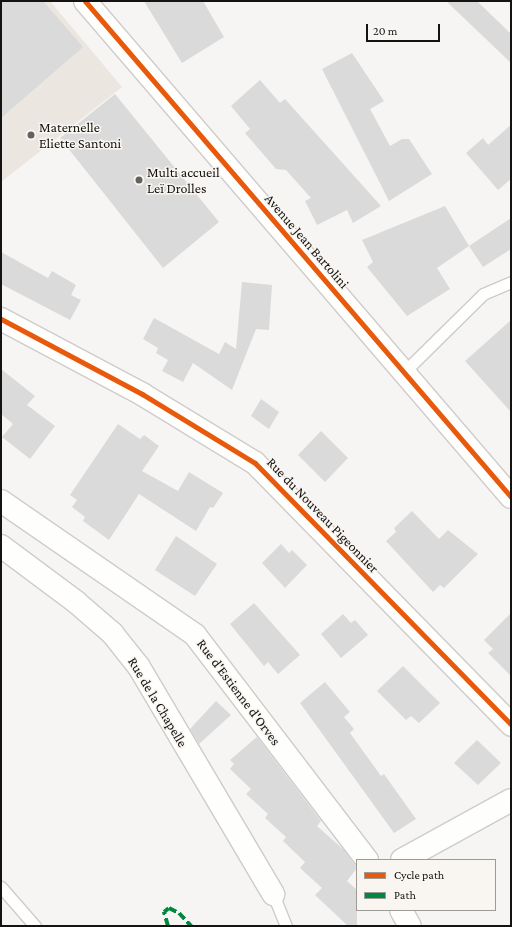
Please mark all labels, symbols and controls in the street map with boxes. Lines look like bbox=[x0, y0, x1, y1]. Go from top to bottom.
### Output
scale bar bbox=[368, 16, 442, 42]
text: 20 m bbox=[373, 24, 397, 38]
place label: Maternelle Eliette Santoni bbox=[39, 119, 121, 152]
marker: Maternelle Eliette Santoni bbox=[26, 130, 36, 140]
place label: Multi accueil Leï Drolles bbox=[147, 164, 220, 196]
marker: Multi accueil Leï Drolles bbox=[134, 175, 144, 185]
street label: Avenue Jean Bartolini bbox=[261, 190, 353, 292]
street label: Rue du Nouveau Pigeonnier bbox=[263, 454, 383, 576]
street label: Rue d'Estienne d'Orves bbox=[194, 636, 284, 748]
street label: Rue de la Chapelle bbox=[125, 654, 191, 750]
legend bbox=[356, 859, 496, 911]
text: Cycle path bbox=[394, 868, 444, 882]
text: Path bbox=[394, 888, 416, 902]

